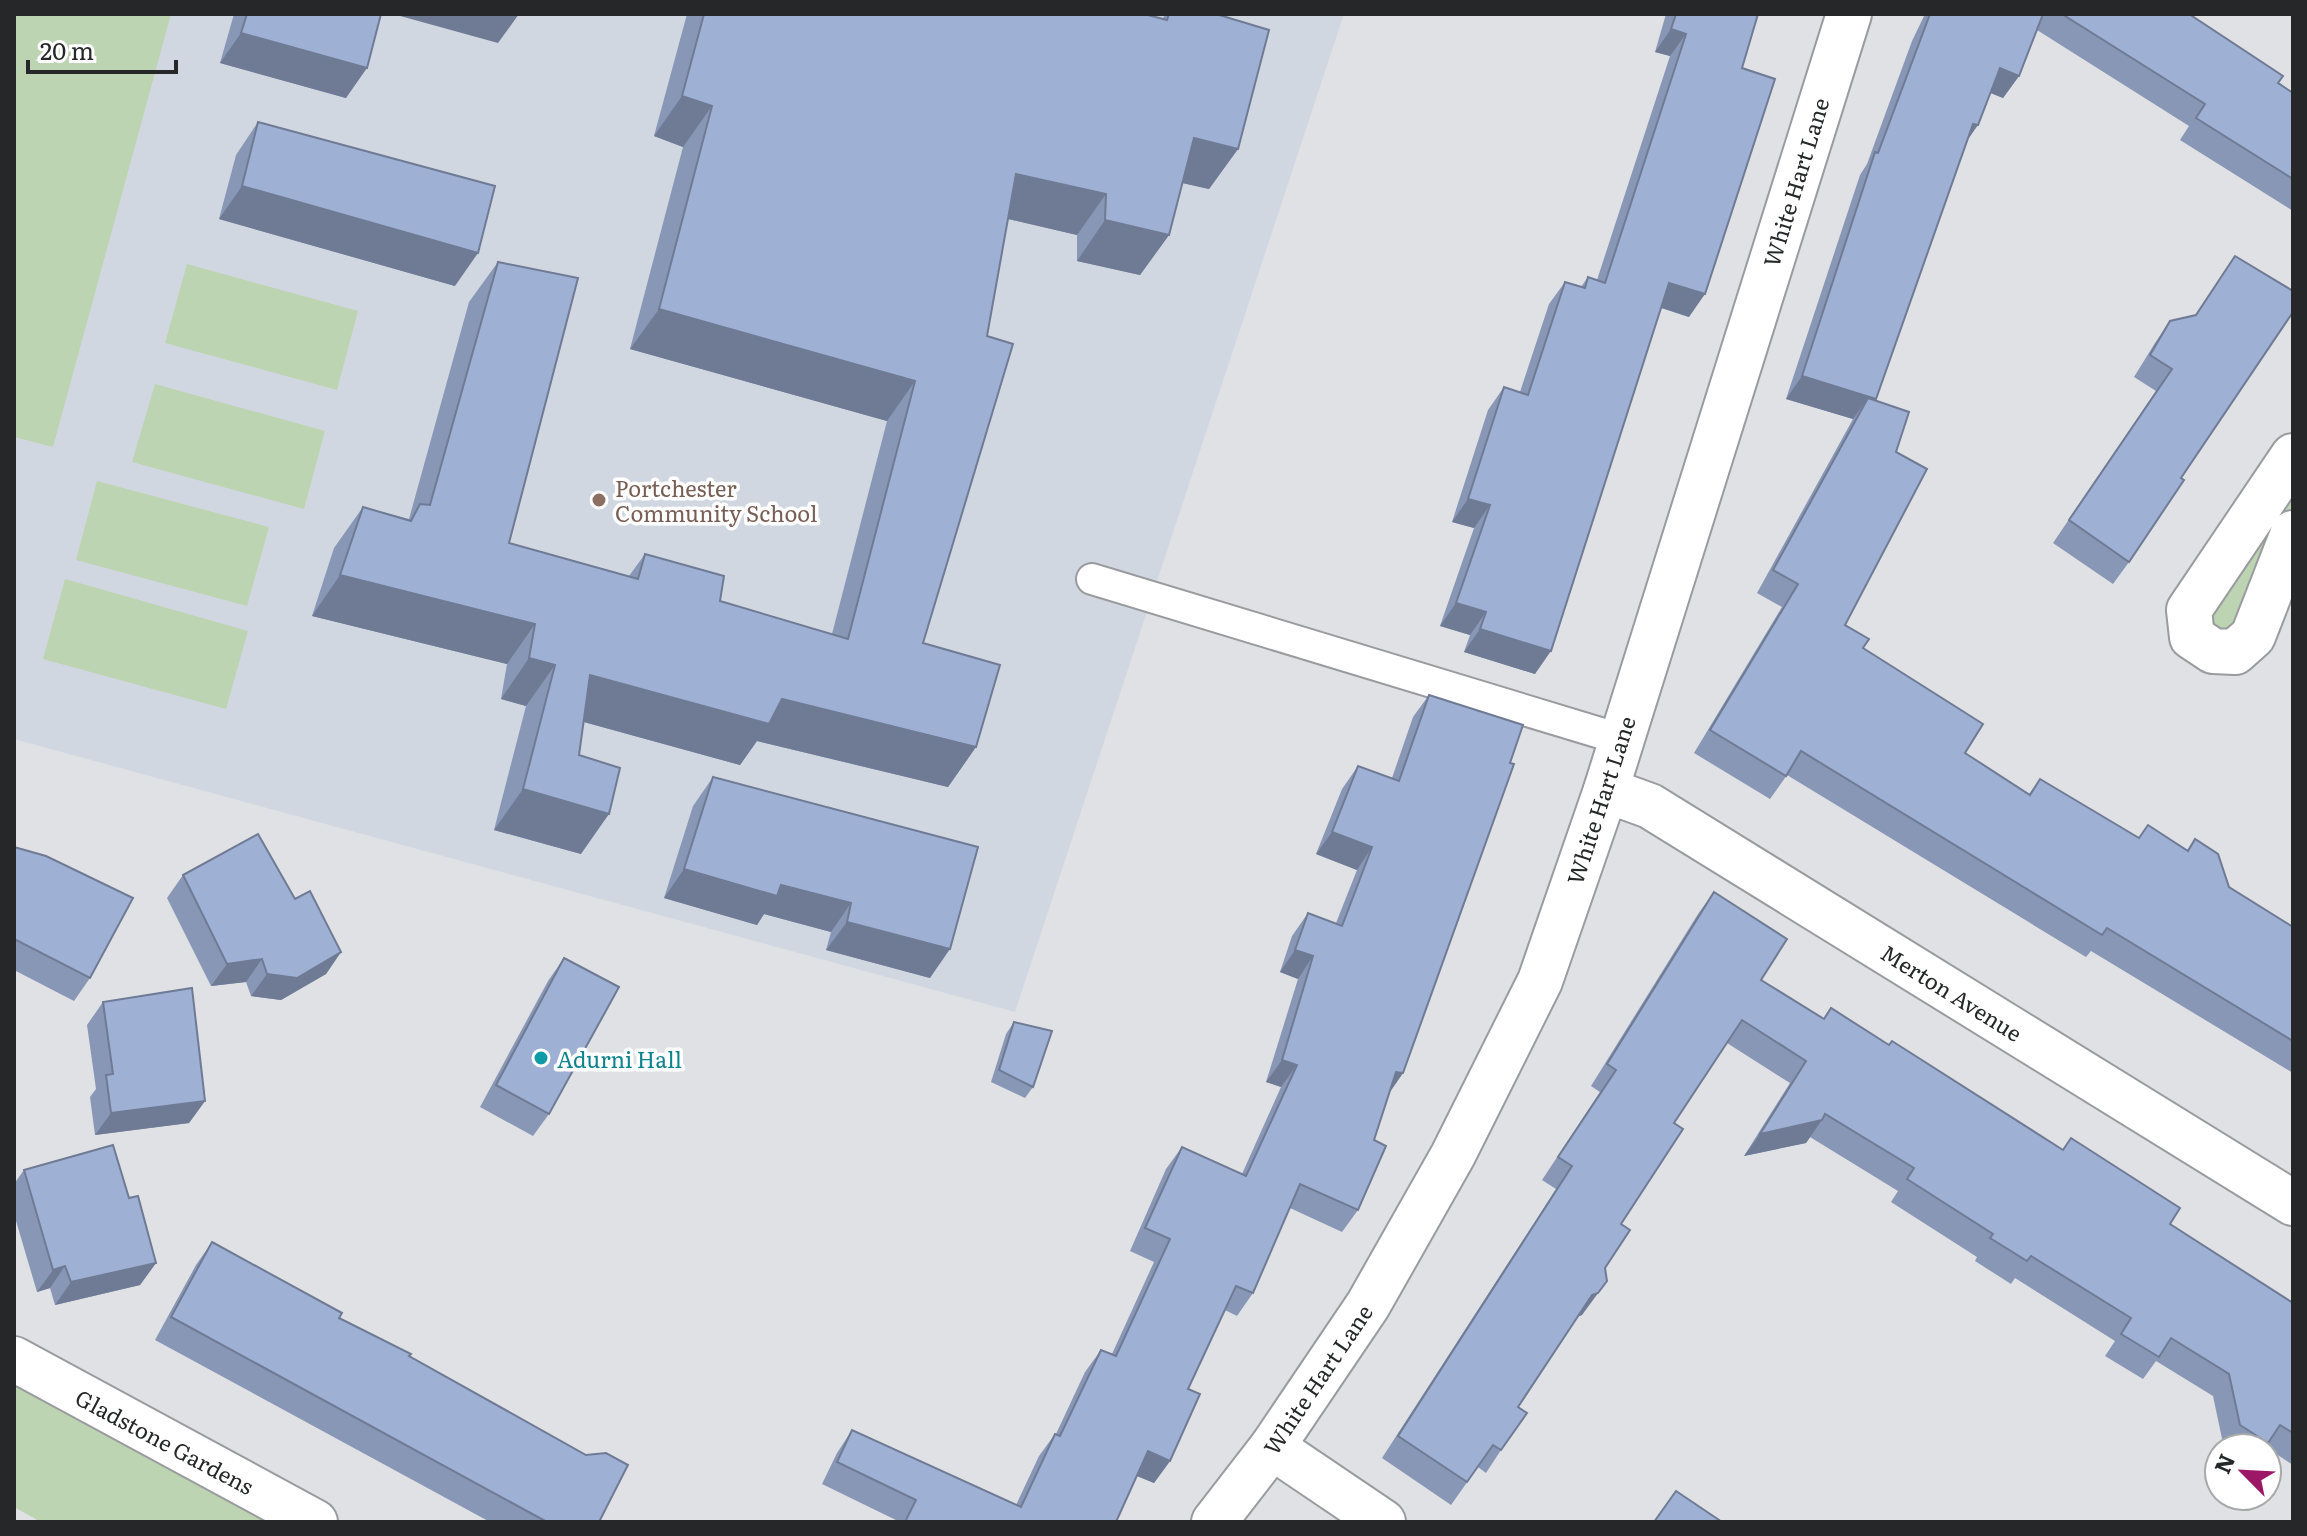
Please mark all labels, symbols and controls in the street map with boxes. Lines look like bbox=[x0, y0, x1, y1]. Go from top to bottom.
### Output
scale bar bbox=[28, 24, 176, 74]
text: 20 m bbox=[40, 32, 94, 67]
street label: White Hart Lane bbox=[1754, 93, 1836, 271]
place label: Portchester Community School bbox=[615, 471, 817, 529]
marker: Portchester Community School bbox=[590, 491, 608, 509]
street label: White Hart Lane bbox=[1557, 712, 1643, 888]
street label: Merton Avenue bbox=[1875, 935, 2029, 1049]
place label: Adurni Hall bbox=[557, 1042, 682, 1075]
marker: Adurni Hall bbox=[532, 1049, 550, 1067]
street label: White Hart Lane bbox=[1254, 1297, 1380, 1461]
street label: Gladstone Gardens bbox=[70, 1380, 260, 1502]
north arrow bbox=[2203, 1432, 2283, 1512]
text: N bbox=[2205, 1448, 2242, 1478]

